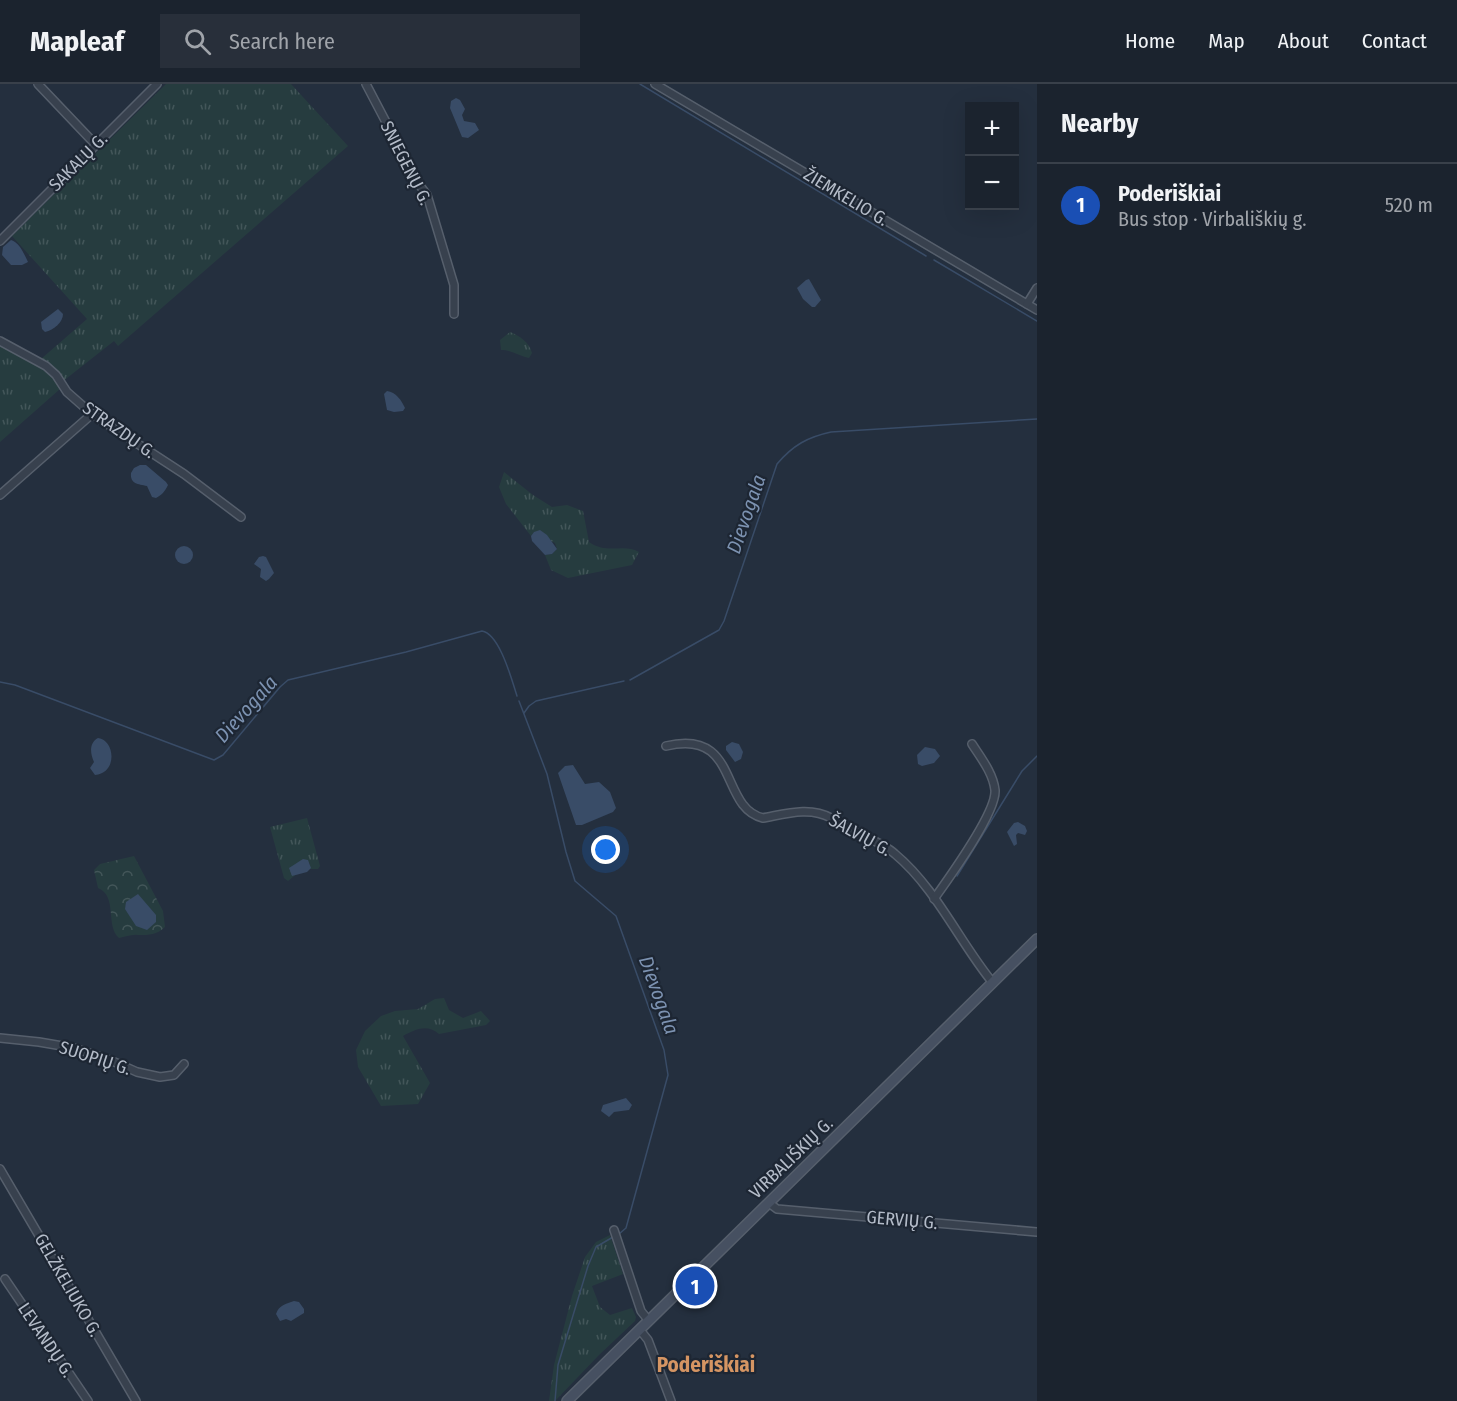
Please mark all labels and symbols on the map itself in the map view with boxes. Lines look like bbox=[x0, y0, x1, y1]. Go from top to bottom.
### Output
street label: SNIEGENŲ G. bbox=[375, 117, 437, 209]
street label: SAKALŲ G. bbox=[44, 128, 112, 196]
street label: ŽIEMKELIO G. bbox=[800, 163, 892, 231]
street label: STRAZDŲ G. bbox=[78, 397, 160, 463]
water label: Dievogala bbox=[721, 471, 771, 557]
water label: Dievogala bbox=[210, 671, 282, 747]
street label: ŠALVIŲ G. bbox=[825, 809, 895, 861]
your location bbox=[591, 835, 620, 864]
water label: Dievogala bbox=[634, 952, 684, 1038]
street label: SUOPIŲ G. bbox=[56, 1036, 134, 1080]
street label: VIRBALIŠKIŲ G. bbox=[745, 1113, 838, 1203]
street label: GERVIŲ G. bbox=[866, 1206, 939, 1234]
street label: GELŽKELIUKO G. bbox=[30, 1230, 106, 1341]
pin: 1 bbox=[676, 1264, 714, 1308]
street label: LEVANDŲ G. bbox=[13, 1299, 79, 1382]
district label: Poderiškiai bbox=[657, 1352, 755, 1378]

